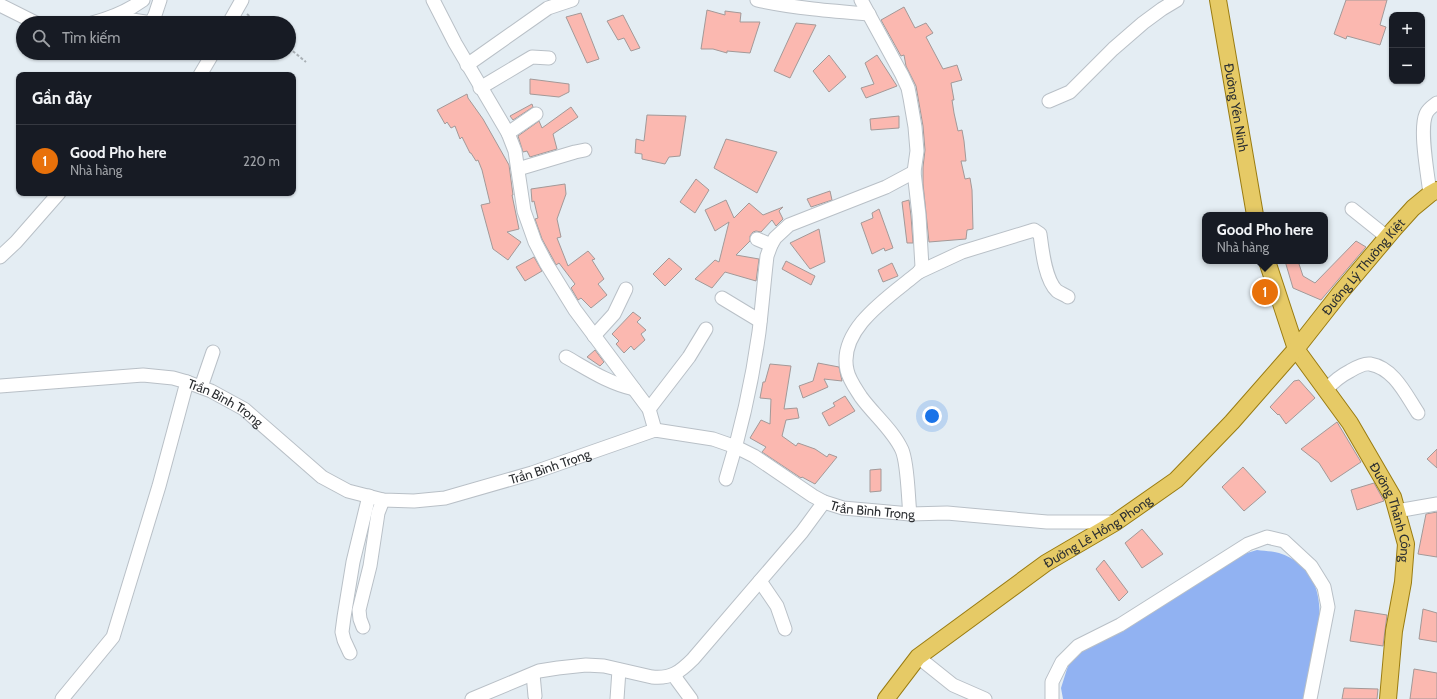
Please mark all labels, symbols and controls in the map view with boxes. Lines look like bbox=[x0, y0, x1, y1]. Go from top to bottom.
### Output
map controls bbox=[1389, 12, 1425, 84]
button: + bbox=[1389, 12, 1425, 48]
search box bbox=[16, 16, 296, 60]
icon: search bbox=[30, 27, 52, 49]
text: Tìm kiếm bbox=[62, 29, 120, 47]
button: − bbox=[1389, 48, 1425, 84]
street label: Đường Yên Ninh bbox=[1221, 62, 1252, 153]
text: Gần đây bbox=[32, 88, 92, 108]
text: Good Pho here bbox=[70, 144, 167, 162]
text: 1 bbox=[43, 153, 47, 169]
text: 220 m bbox=[243, 153, 280, 169]
text: Nhà hàng bbox=[70, 162, 122, 178]
popup bbox=[1202, 212, 1328, 264]
street label: Đường Lý Thường Kiệt bbox=[1318, 214, 1408, 318]
text: Good Pho here bbox=[1217, 221, 1313, 239]
text: Nhà hàng bbox=[1217, 239, 1269, 255]
pin: 1 bbox=[1252, 277, 1278, 307]
street label: Trần Bình Trọng bbox=[186, 375, 267, 430]
your location bbox=[922, 406, 942, 426]
street label: Trần Bình Trọng bbox=[507, 445, 593, 487]
street label: Đường Thành Công bbox=[1366, 459, 1414, 564]
street label: Đường Lê Hồng Phong bbox=[1040, 491, 1155, 571]
street label: Trần Bình Trọng bbox=[828, 497, 915, 522]

